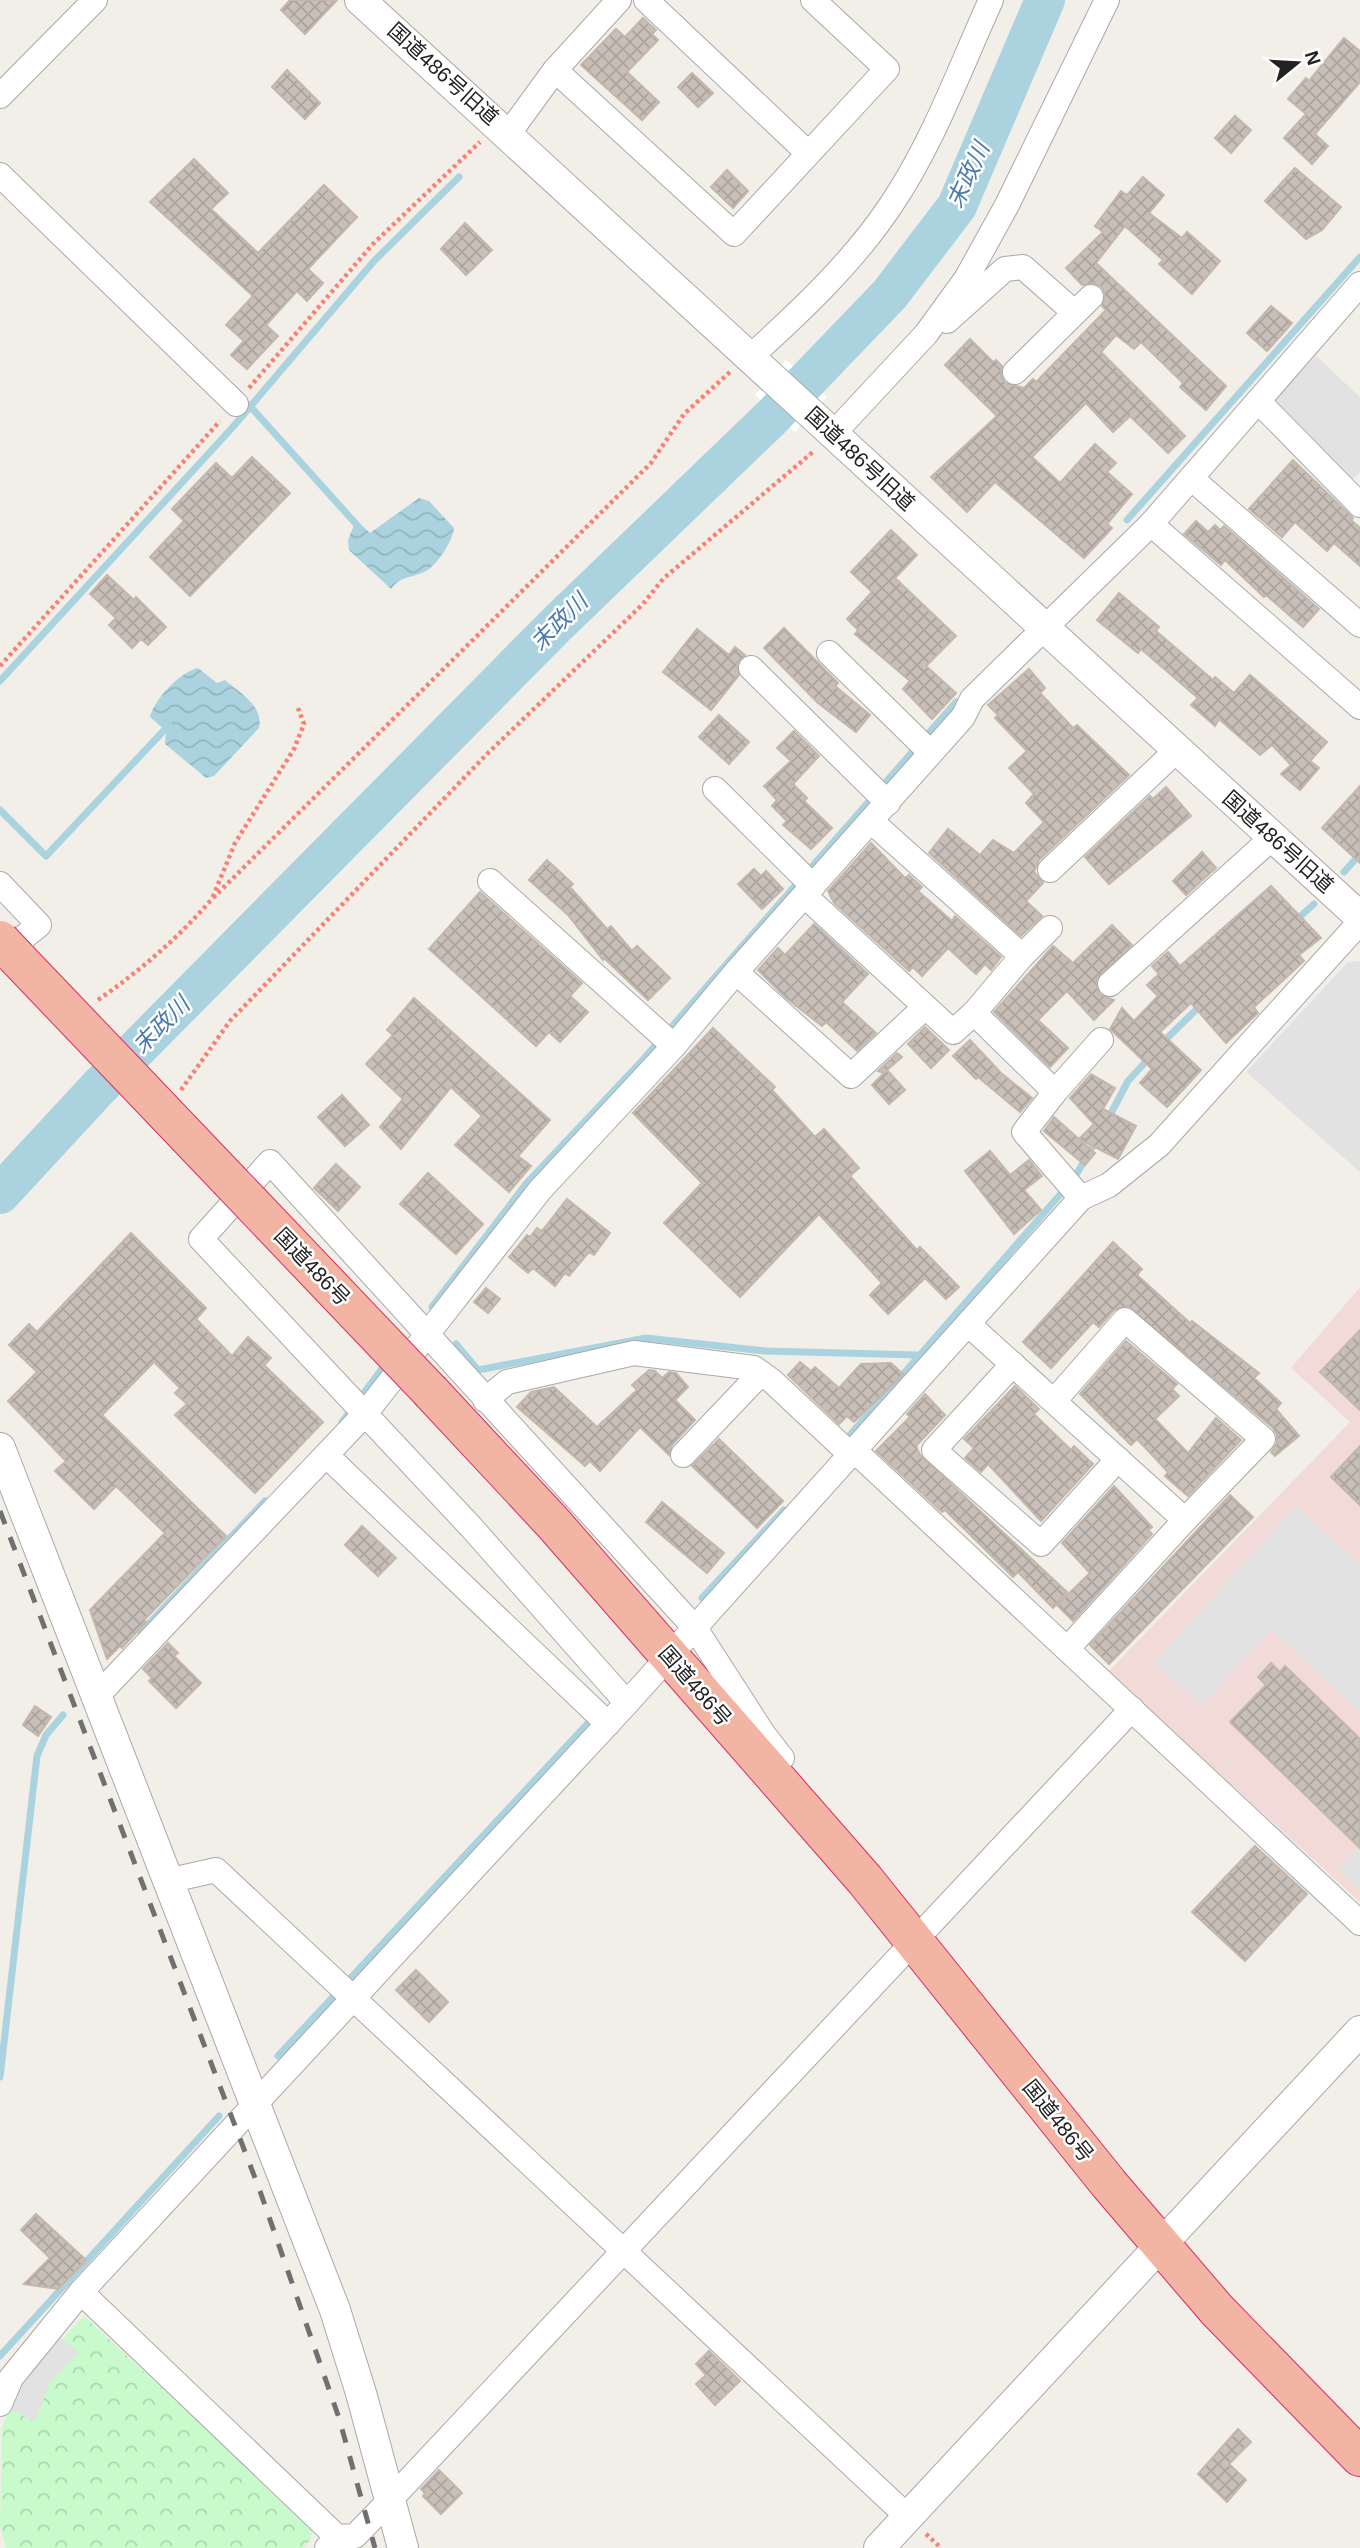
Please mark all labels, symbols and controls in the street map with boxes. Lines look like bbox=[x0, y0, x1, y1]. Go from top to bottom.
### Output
street label: 国道486号旧道 bbox=[384, 18, 503, 129]
north arrow bbox=[1262, 28, 1332, 98]
text: N bbox=[1301, 48, 1325, 68]
water label: 末政川 bbox=[942, 136, 996, 212]
street label: 国道486号旧道 bbox=[801, 402, 919, 515]
water label: 末政川 bbox=[525, 586, 595, 656]
street label: 国道486号旧道 bbox=[1219, 786, 1338, 897]
water label: 末政川 bbox=[127, 989, 197, 1059]
street label: 国道486号 bbox=[270, 1223, 355, 1310]
street label: 国道486号 bbox=[655, 1641, 736, 1730]
street label: 国道486号 bbox=[1019, 2075, 1098, 2166]

